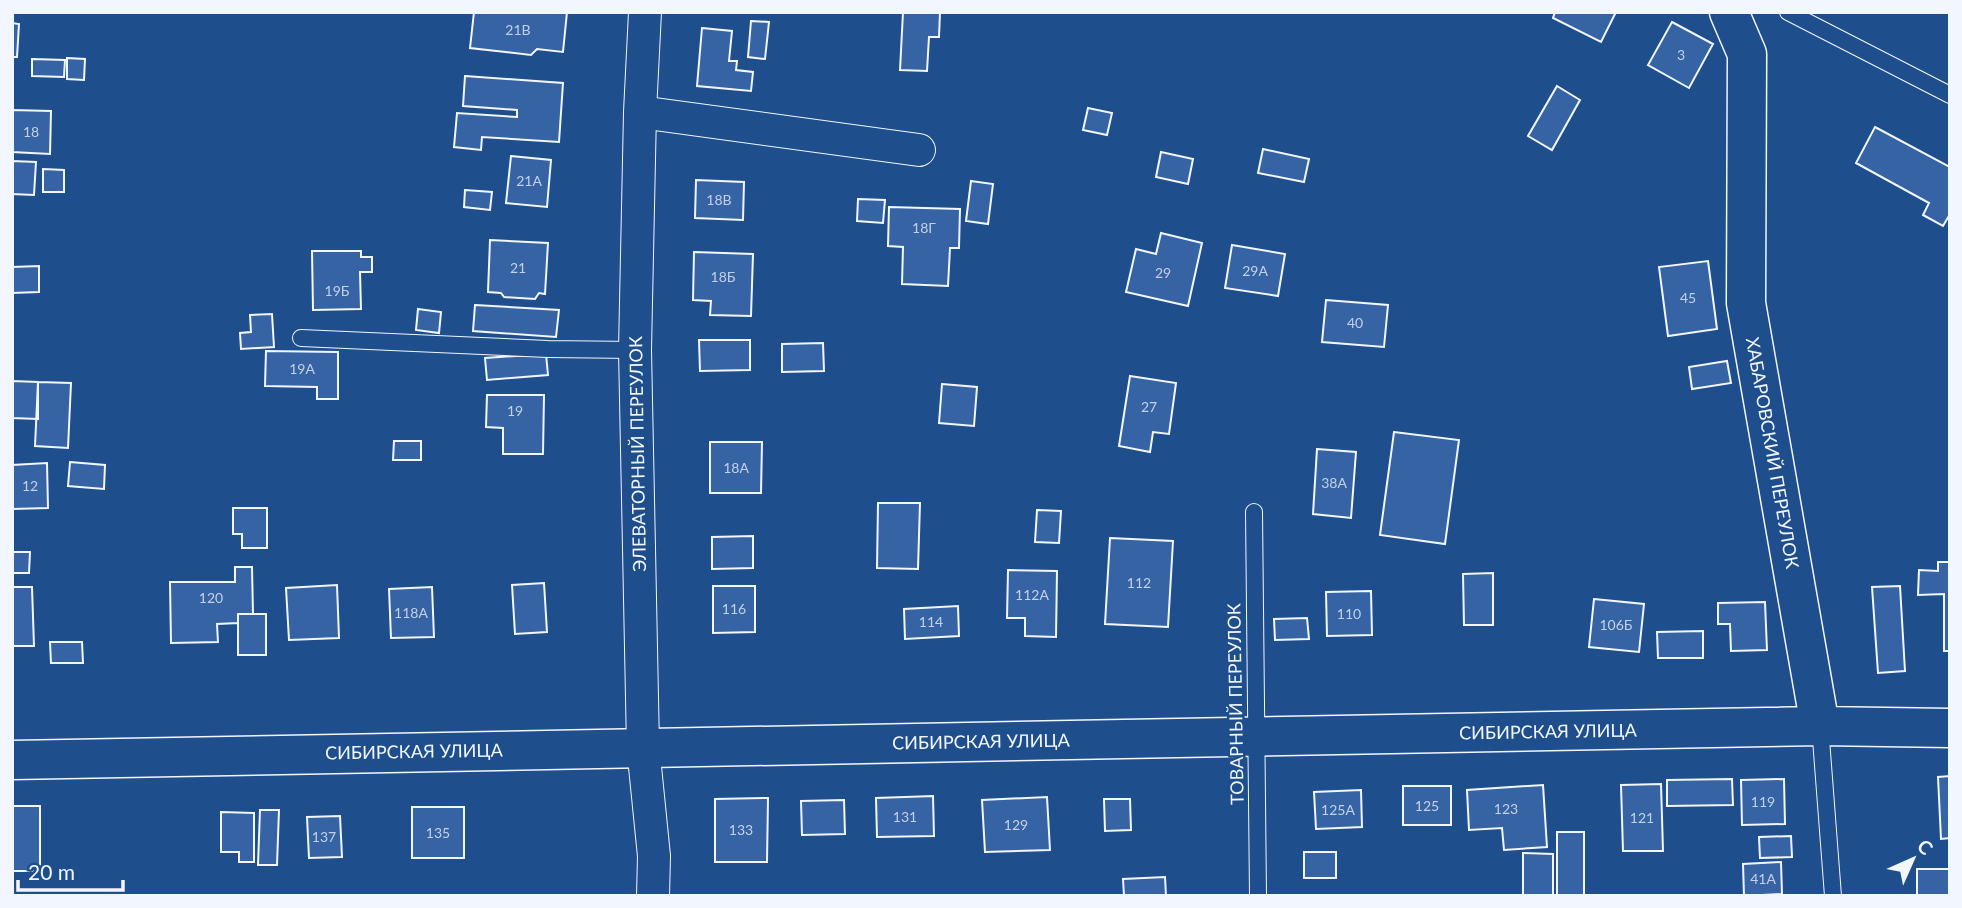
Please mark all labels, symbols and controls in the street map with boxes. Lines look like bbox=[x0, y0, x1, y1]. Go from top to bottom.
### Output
house number: 21В bbox=[505, 21, 531, 38]
house number: 3 bbox=[1677, 46, 1685, 63]
house number: 18 bbox=[23, 123, 39, 140]
house number: 21А bbox=[516, 172, 542, 189]
house number: 18В bbox=[706, 191, 732, 208]
house number: 18Г bbox=[912, 219, 936, 236]
house number: 21 bbox=[510, 259, 526, 276]
house number: 29А bbox=[1242, 262, 1268, 279]
house number: 29 bbox=[1155, 264, 1171, 281]
house number: 18Б bbox=[711, 268, 736, 285]
house number: 19Б bbox=[325, 282, 350, 299]
house number: 45 bbox=[1680, 289, 1696, 306]
house number: 40 bbox=[1347, 314, 1363, 331]
street label: ХАБАРОВСКИЙ ПЕРЕУЛОК bbox=[1742, 335, 1804, 570]
street label: ЭЛЕВАТОРНЫЙ ПЕРЕУЛОК bbox=[624, 336, 650, 572]
house number: 19А bbox=[289, 360, 315, 377]
house number: 27 bbox=[1141, 398, 1157, 415]
house number: 19 bbox=[507, 402, 523, 419]
house number: 18А bbox=[723, 459, 749, 476]
house number: 38А bbox=[1321, 474, 1347, 491]
house number: 12 bbox=[22, 477, 38, 494]
house number: 112 bbox=[1127, 574, 1151, 591]
house number: 112А bbox=[1015, 586, 1049, 603]
house number: 120 bbox=[199, 589, 223, 606]
house number: 116 bbox=[722, 600, 746, 617]
street label: ТОВАРНЫЙ ПЕРЕУЛОК bbox=[1222, 603, 1248, 805]
house number: 118А bbox=[394, 604, 428, 621]
house number: 110 bbox=[1337, 605, 1361, 622]
house number: 114 bbox=[919, 613, 943, 630]
house number: 106Б bbox=[1599, 616, 1633, 633]
street label: СИБИРСКАЯ УЛИЦА bbox=[1459, 718, 1638, 744]
street label: СИБИРСКАЯ УЛИЦА bbox=[892, 728, 1071, 754]
street label: СИБИРСКАЯ УЛИЦА bbox=[325, 738, 504, 764]
house number: 119 bbox=[1751, 793, 1775, 810]
house number: 125 bbox=[1415, 797, 1439, 814]
house number: 123 bbox=[1494, 800, 1518, 817]
house number: 125А bbox=[1321, 801, 1355, 818]
house number: 131 bbox=[893, 808, 917, 825]
house number: 121 bbox=[1630, 809, 1654, 826]
house number: 129 bbox=[1004, 816, 1028, 833]
house number: 133 bbox=[729, 821, 753, 838]
house number: 135 bbox=[426, 824, 450, 841]
north arrow bbox=[1878, 824, 1948, 894]
house number: 137 bbox=[312, 828, 336, 845]
text: С bbox=[1913, 834, 1938, 860]
scale bar bbox=[18, 848, 122, 892]
text: 20 m bbox=[28, 859, 75, 884]
house number: 41А bbox=[1750, 870, 1776, 887]

